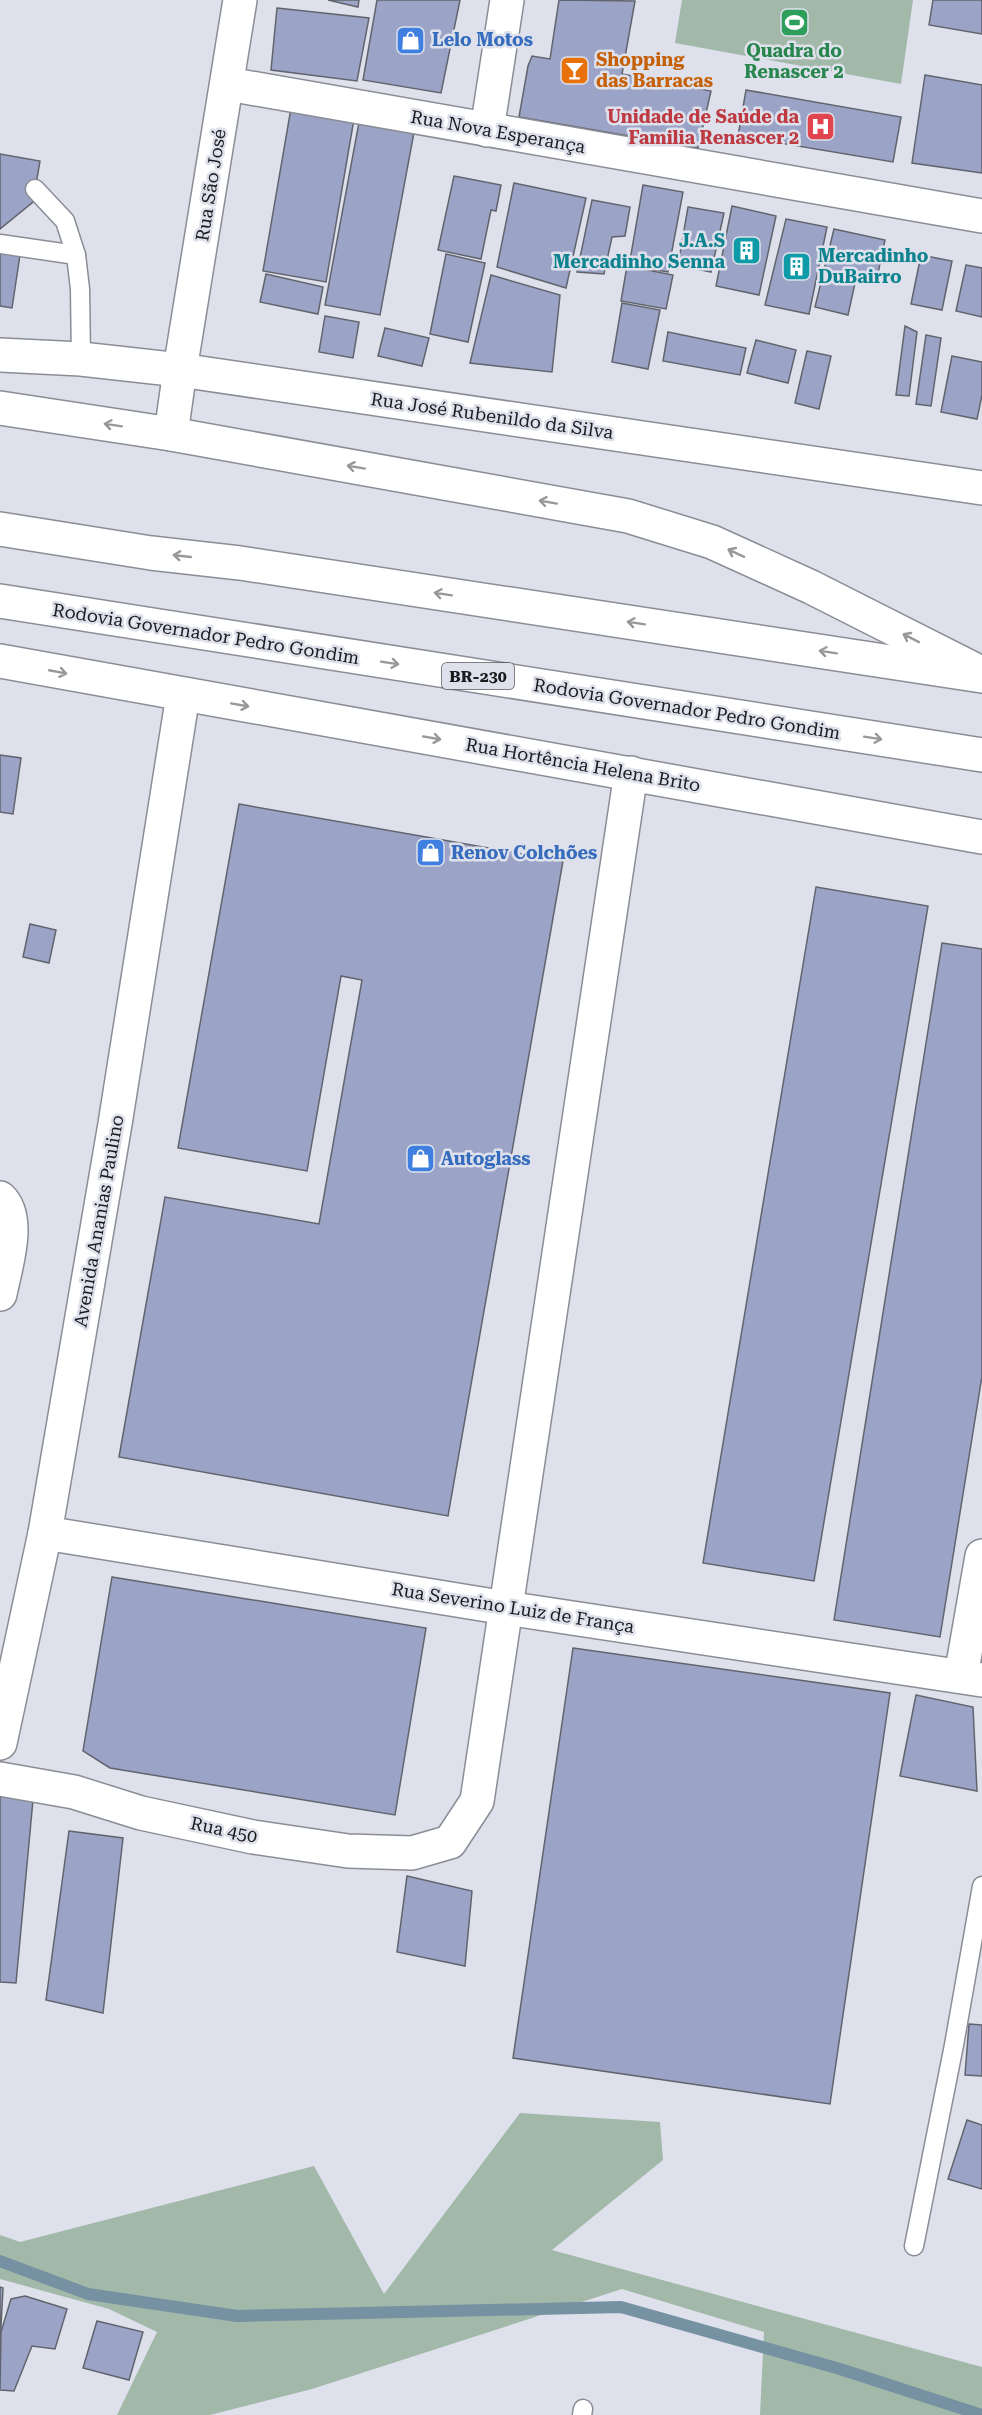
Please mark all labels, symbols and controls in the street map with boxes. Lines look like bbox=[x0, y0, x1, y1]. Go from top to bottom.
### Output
sports icon: Quadra do Renascer 2 bbox=[778, 6, 810, 38]
shop icon: Lelo Motos bbox=[395, 24, 427, 56]
place label: Lelo Motos bbox=[432, 29, 533, 50]
place label: Quadra do Renascer 2 bbox=[744, 40, 844, 82]
place label: Shopping das Barracas bbox=[596, 49, 713, 91]
bar icon: Shopping das Barracas bbox=[559, 54, 591, 86]
street label: Rua Nova Esperança bbox=[409, 106, 587, 157]
place label: Unidade de Saúde da Familia Renascer 2 bbox=[607, 106, 799, 148]
hospital icon: Unidade de Saúde da Familia Renascer 2 bbox=[804, 111, 836, 143]
street label: Rua São José bbox=[191, 127, 230, 243]
place label: J.A.S Mercadinho Senna bbox=[553, 230, 725, 272]
building icon: J.A.S Mercadinho Senna bbox=[730, 235, 762, 267]
place label: Mercadinho DuBairro bbox=[818, 245, 929, 287]
building icon: Mercadinho DuBairro bbox=[781, 250, 813, 282]
street label: Rua José Rubenildo da Silva bbox=[369, 388, 615, 443]
one-way arrow bbox=[104, 420, 123, 431]
one-way arrow bbox=[347, 461, 367, 472]
one-way arrow bbox=[539, 496, 559, 507]
one-way arrow bbox=[727, 546, 745, 558]
one-way arrow bbox=[172, 550, 192, 561]
one-way arrow bbox=[433, 588, 453, 599]
street label: Rodovia Governador Pedro Gondim bbox=[51, 599, 361, 668]
one-way arrow bbox=[626, 617, 646, 628]
one-way arrow bbox=[903, 632, 920, 644]
one-way arrow bbox=[819, 647, 839, 658]
one-way arrow bbox=[379, 657, 399, 668]
road number: BR-230 bbox=[442, 663, 514, 689]
one-way arrow bbox=[47, 667, 67, 678]
street label: Rodovia Governador Pedro Gondim bbox=[532, 674, 842, 743]
one-way arrow bbox=[230, 700, 250, 711]
one-way arrow bbox=[862, 732, 882, 743]
one-way arrow bbox=[422, 733, 442, 744]
street label: Rua Hortência Helena Brito bbox=[464, 734, 702, 796]
shop icon: Renov Colchões bbox=[414, 837, 446, 869]
place label: Renov Colchões bbox=[451, 842, 597, 863]
street label: Avenida Ananias Paulino bbox=[69, 1113, 128, 1329]
shop icon: Autoglass bbox=[404, 1143, 436, 1175]
place label: Autoglass bbox=[441, 1148, 531, 1169]
street label: Rua Severino Luiz de França bbox=[390, 1578, 636, 1637]
street label: Rua 450 bbox=[189, 1812, 260, 1847]

